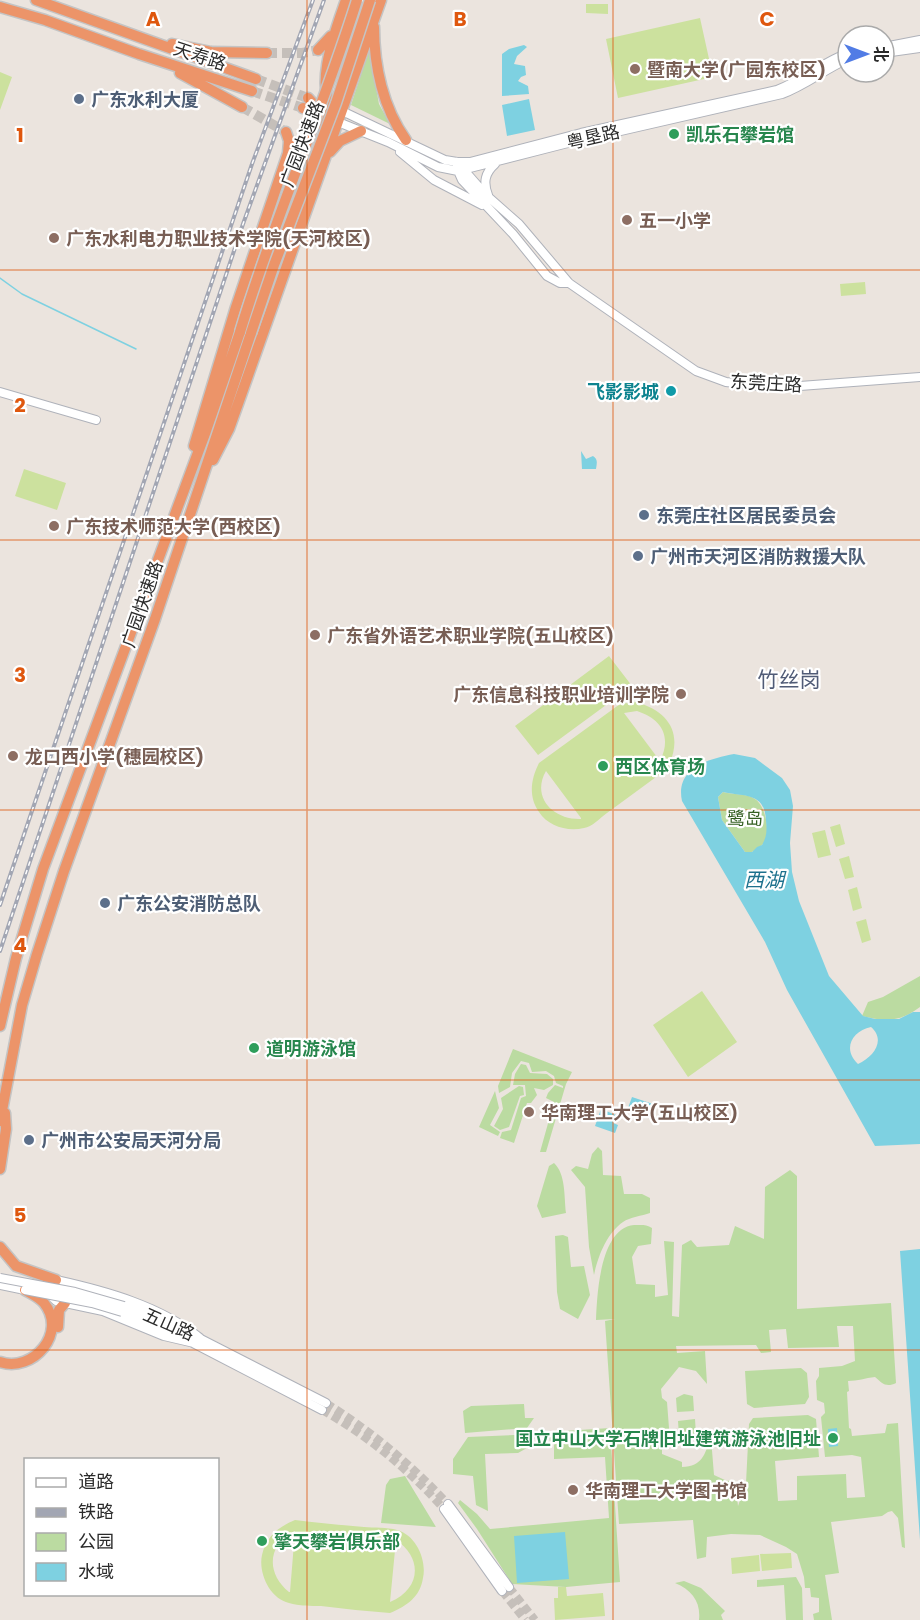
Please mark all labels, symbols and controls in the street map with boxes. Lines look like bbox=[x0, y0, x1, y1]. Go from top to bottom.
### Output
text: A bbox=[146, 5, 161, 33]
text: B bbox=[453, 5, 467, 33]
text: C bbox=[759, 5, 775, 33]
north arrow bbox=[836, 24, 896, 84]
street label: 天寿路 bbox=[170, 36, 230, 76]
text: 北 bbox=[869, 46, 892, 62]
place label: 暨南大学(广园东校区) bbox=[647, 57, 826, 82]
marker: 暨南大学(广园东校区) bbox=[628, 62, 642, 76]
place label: 广东水利大厦 bbox=[91, 87, 199, 112]
marker: 广东水利大厦 bbox=[72, 92, 86, 106]
street label: 广园快速路 bbox=[274, 98, 330, 190]
street label: 粤垦路 bbox=[564, 119, 622, 155]
text: 1 bbox=[16, 121, 24, 149]
place label: 凯乐石攀岩馆 bbox=[686, 122, 794, 147]
marker: 凯乐石攀岩馆 bbox=[667, 127, 681, 141]
place label: 五一小学 bbox=[639, 208, 711, 233]
marker: 五一小学 bbox=[620, 213, 634, 227]
place label: 广东水利电力职业技术学院(天河校区) bbox=[66, 226, 371, 251]
marker: 广东水利电力职业技术学院(天河校区) bbox=[47, 231, 61, 245]
street label: 东莞庄路 bbox=[729, 369, 803, 397]
place label: 飞影影城 bbox=[587, 379, 659, 404]
marker: 飞影影城 bbox=[664, 384, 678, 398]
text: 2 bbox=[14, 391, 26, 419]
place label: 东莞庄社区居民委员会 bbox=[656, 503, 836, 528]
marker: 东莞庄社区居民委员会 bbox=[637, 508, 651, 522]
place label: 广东技术师范大学(西校区) bbox=[66, 514, 281, 539]
marker: 广东技术师范大学(西校区) bbox=[47, 519, 61, 533]
place label: 广州市天河区消防救援大队 bbox=[650, 544, 866, 569]
marker: 广州市天河区消防救援大队 bbox=[631, 549, 645, 563]
street label: 广园快速路 bbox=[116, 557, 168, 651]
place label: 广东省外语艺术职业学院(五山校区) bbox=[327, 623, 614, 648]
marker: 广东省外语艺术职业学院(五山校区) bbox=[308, 628, 322, 642]
text: 3 bbox=[14, 661, 26, 689]
district label: 竹丝岗 bbox=[758, 665, 821, 694]
place label: 广东信息科技职业培训学院 bbox=[453, 682, 669, 707]
marker: 广东信息科技职业培训学院 bbox=[674, 687, 688, 701]
place label: 龙口西小学(穗园校区) bbox=[25, 744, 204, 769]
marker: 龙口西小学(穗园校区) bbox=[6, 749, 20, 763]
place label: 西区体育场 bbox=[615, 754, 705, 779]
marker: 西区体育场 bbox=[596, 759, 610, 773]
park label: 鹭岛 bbox=[727, 806, 763, 831]
water label: 西湖 bbox=[744, 866, 787, 894]
place label: 广东公安消防总队 bbox=[117, 891, 261, 916]
marker: 广东公安消防总队 bbox=[98, 896, 112, 910]
text: 4 bbox=[13, 931, 27, 959]
place label: 道明游泳馆 bbox=[266, 1036, 356, 1061]
marker: 道明游泳馆 bbox=[247, 1041, 261, 1055]
place label: 华南理工大学(五山校区) bbox=[541, 1100, 738, 1125]
marker: 华南理工大学(五山校区) bbox=[522, 1105, 536, 1119]
place label: 广州市公安局天河分局 bbox=[41, 1128, 221, 1153]
marker: 广州市公安局天河分局 bbox=[22, 1133, 36, 1147]
text: 5 bbox=[14, 1201, 27, 1229]
street label: 五山路 bbox=[139, 1302, 199, 1346]
place label: 国立中山大学石牌旧址建筑游泳池旧址 bbox=[515, 1426, 821, 1451]
marker: 国立中山大学石牌旧址建筑游泳池旧址 bbox=[826, 1431, 840, 1445]
legend bbox=[24, 1458, 219, 1596]
text: 道路 bbox=[78, 1469, 114, 1494]
place label: 华南理工大学图书馆 bbox=[585, 1478, 747, 1503]
marker: 华南理工大学图书馆 bbox=[566, 1483, 580, 1497]
text: 铁路 bbox=[78, 1499, 114, 1524]
text: 公园 bbox=[78, 1529, 114, 1554]
place label: 擎天攀岩俱乐部 bbox=[274, 1529, 400, 1554]
marker: 擎天攀岩俱乐部 bbox=[255, 1534, 269, 1548]
text: 水域 bbox=[78, 1559, 114, 1584]

